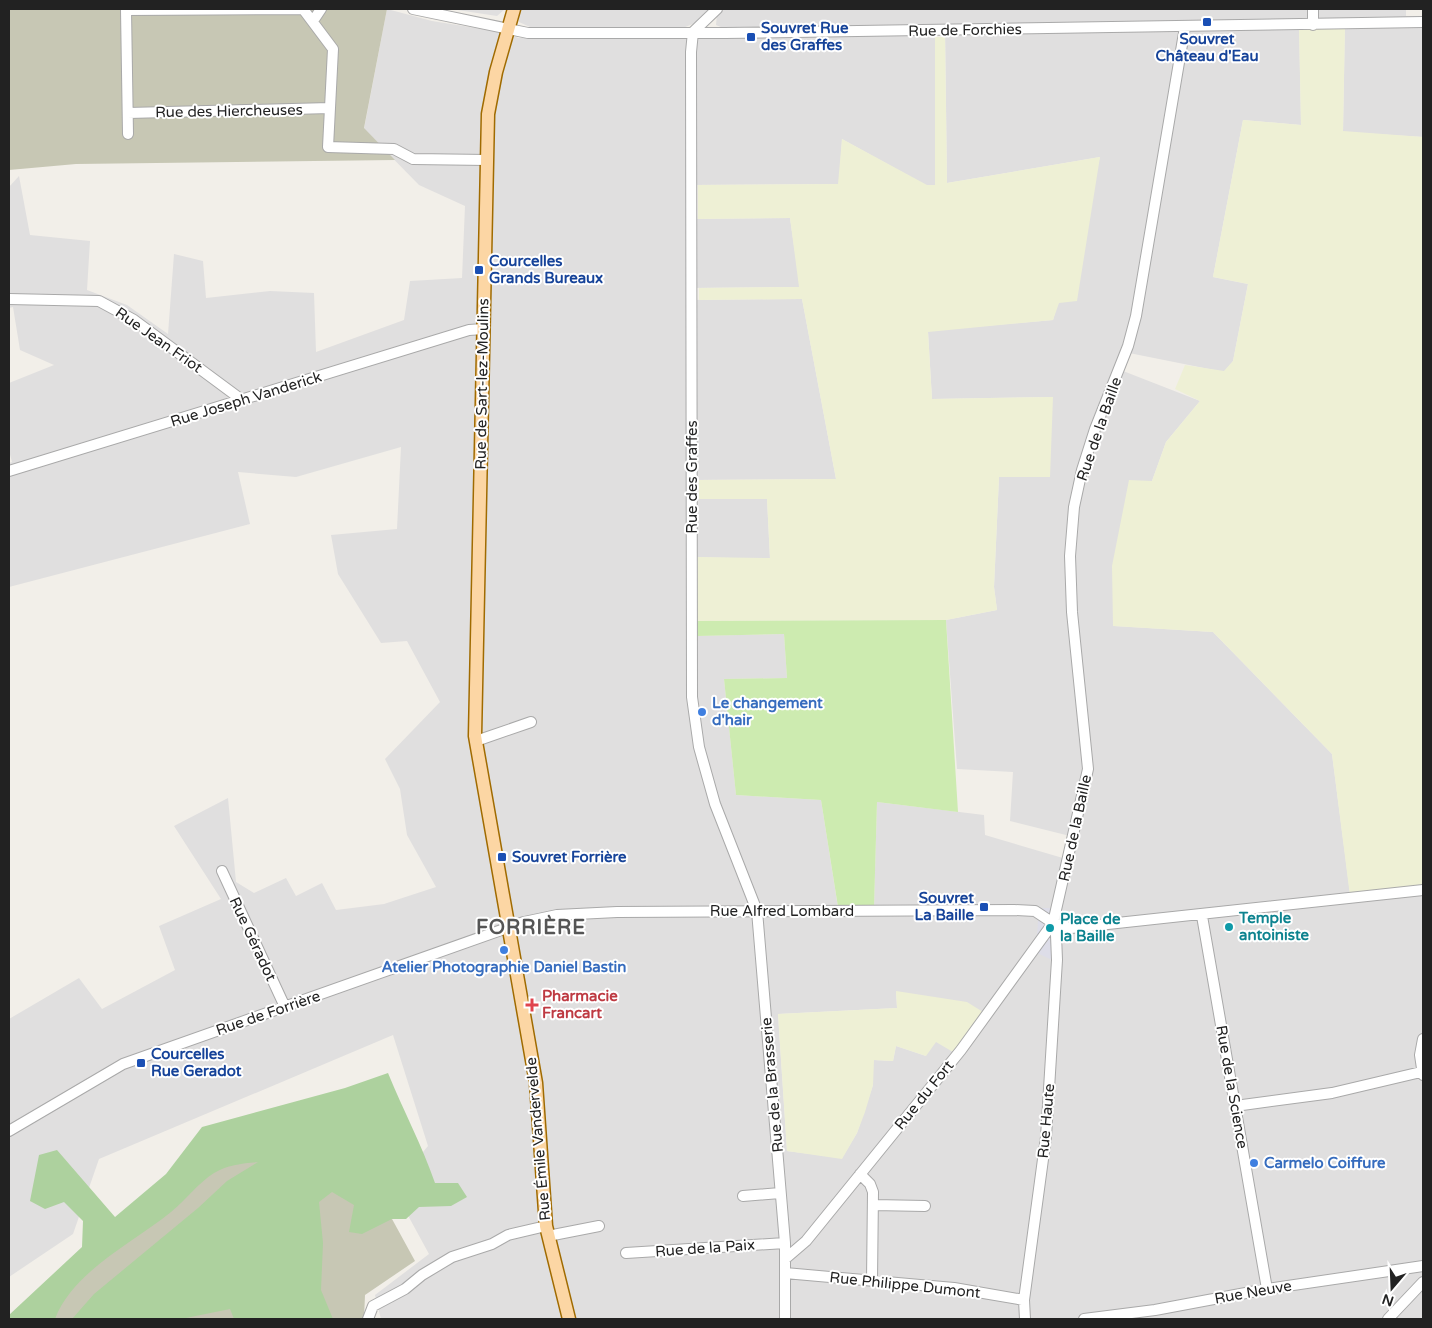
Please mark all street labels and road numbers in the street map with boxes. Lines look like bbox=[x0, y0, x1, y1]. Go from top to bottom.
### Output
street label: Rue de Forchies bbox=[908, 20, 1022, 40]
street label: Rue des Hiercheuses bbox=[155, 101, 303, 121]
street label: Rue de Sart-lez-Moulins bbox=[472, 298, 492, 470]
street label: Rue Jean Friot bbox=[112, 303, 206, 377]
street label: Rue Joseph Vanderick bbox=[168, 367, 324, 431]
street label: Rue de la Baille bbox=[1073, 375, 1125, 483]
street label: Rue des Graffes bbox=[683, 420, 701, 534]
street label: Rue de la Baille bbox=[1055, 773, 1095, 883]
street label: Rue Géradot bbox=[226, 894, 280, 984]
street label: Rue Alfred Lombard bbox=[710, 902, 854, 920]
street label: Rue de Forrière bbox=[213, 987, 323, 1039]
street label: Rue de la Brasserie bbox=[757, 1017, 787, 1153]
street label: Rue de la Science bbox=[1212, 1024, 1252, 1150]
street label: Rue Émile Vandervelde bbox=[522, 1056, 554, 1222]
street label: Rue du Fort bbox=[891, 1057, 958, 1133]
street label: Rue Haute bbox=[1034, 1083, 1058, 1159]
street label: Rue de la Paix bbox=[654, 1236, 756, 1260]
street label: Rue Philippe Dumont bbox=[829, 1268, 982, 1302]
street label: Rue Neuve bbox=[1213, 1276, 1293, 1308]

